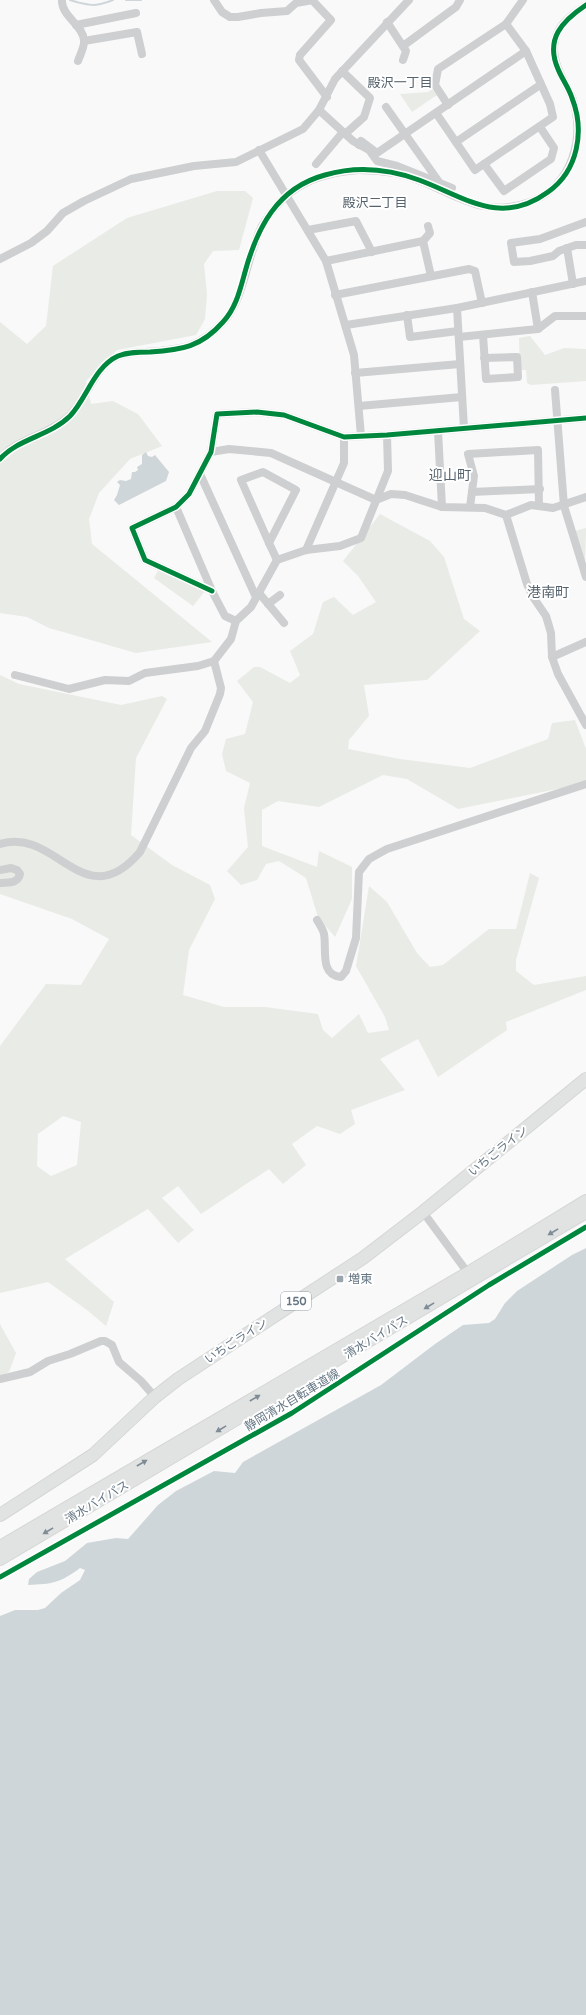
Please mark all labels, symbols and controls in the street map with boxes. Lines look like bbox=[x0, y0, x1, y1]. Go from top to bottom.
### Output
district label: 殿沢一丁目 bbox=[367, 75, 433, 91]
district label: 殿沢二丁目 bbox=[342, 195, 408, 211]
district label: 迎山町 bbox=[429, 467, 471, 484]
district label: 港南町 bbox=[527, 584, 569, 601]
street label: いちごライン bbox=[466, 1123, 530, 1179]
one-way arrow bbox=[547, 1229, 559, 1236]
place label: 増東 bbox=[348, 1272, 372, 1286]
marker: 増東 bbox=[335, 1274, 345, 1284]
road number: 150 bbox=[281, 1292, 311, 1310]
one-way arrow bbox=[423, 1303, 435, 1310]
street label: 清水バイパス bbox=[342, 1313, 410, 1361]
street label: いちごライン bbox=[202, 1316, 270, 1366]
street label: 静岡清水自転車道線 bbox=[242, 1366, 342, 1434]
one-way arrow bbox=[249, 1394, 261, 1401]
one-way arrow bbox=[215, 1426, 227, 1433]
one-way arrow bbox=[136, 1460, 148, 1467]
street label: 清水バイパス bbox=[63, 1478, 131, 1526]
one-way arrow bbox=[42, 1527, 54, 1534]

